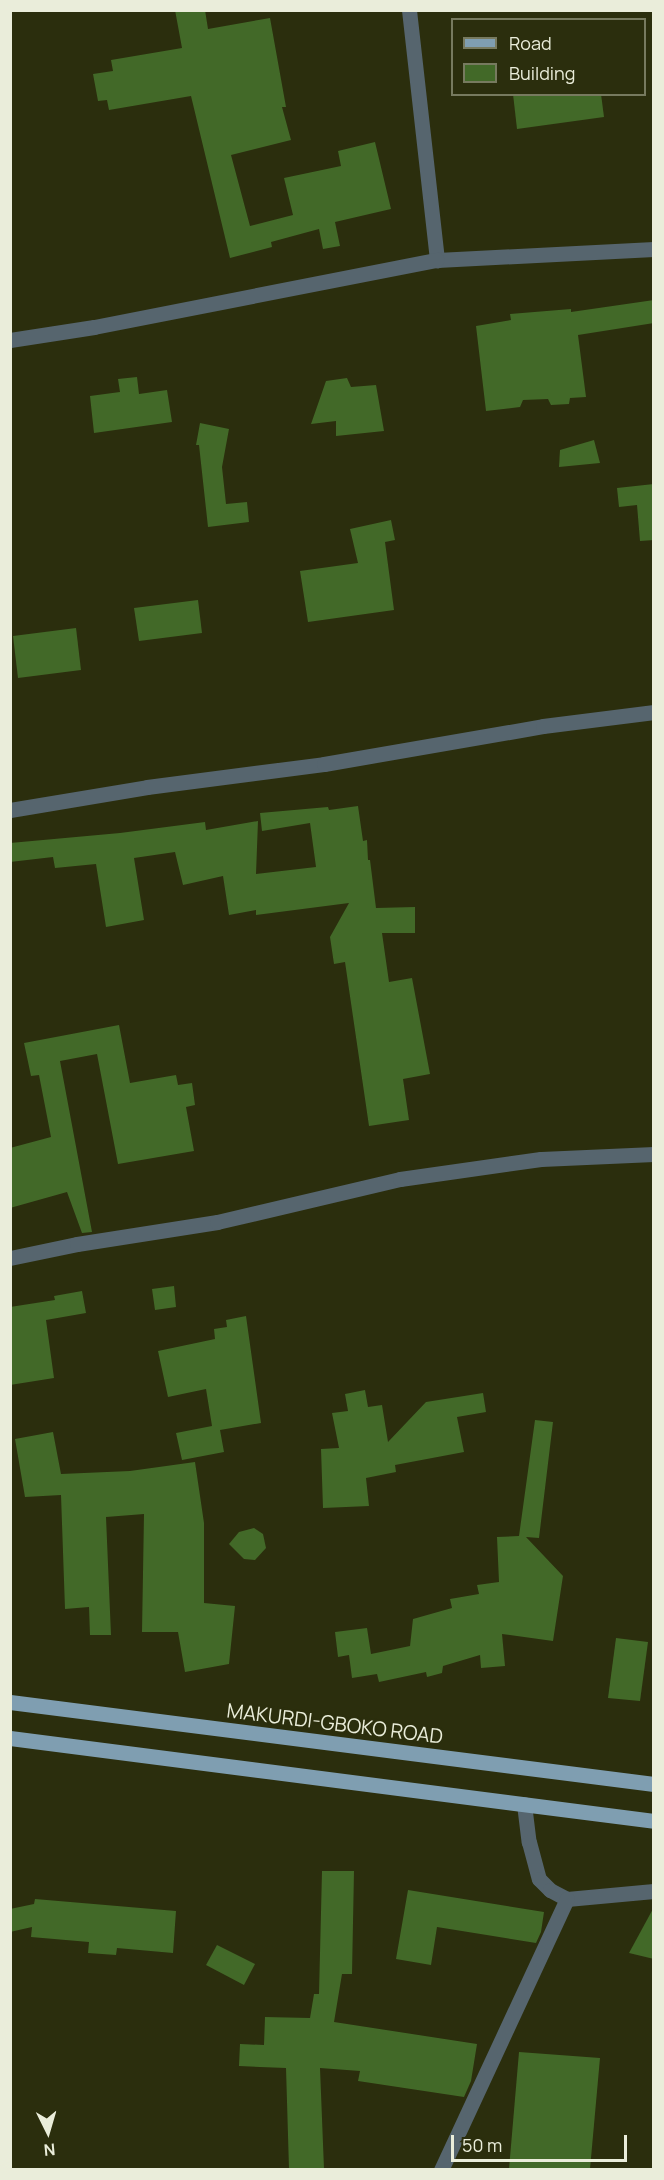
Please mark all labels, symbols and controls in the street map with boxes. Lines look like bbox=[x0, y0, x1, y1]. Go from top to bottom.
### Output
legend bbox=[451, 18, 646, 96]
text: Road bbox=[509, 31, 552, 55]
text: Building bbox=[509, 61, 575, 85]
street label: MAKURDI-GBOKO ROAD bbox=[225, 1698, 445, 1748]
north arrow bbox=[18, 2102, 78, 2162]
scale bar bbox=[454, 2123, 630, 2161]
text: 50 m bbox=[462, 2133, 502, 2157]
text: N bbox=[43, 2138, 56, 2161]

